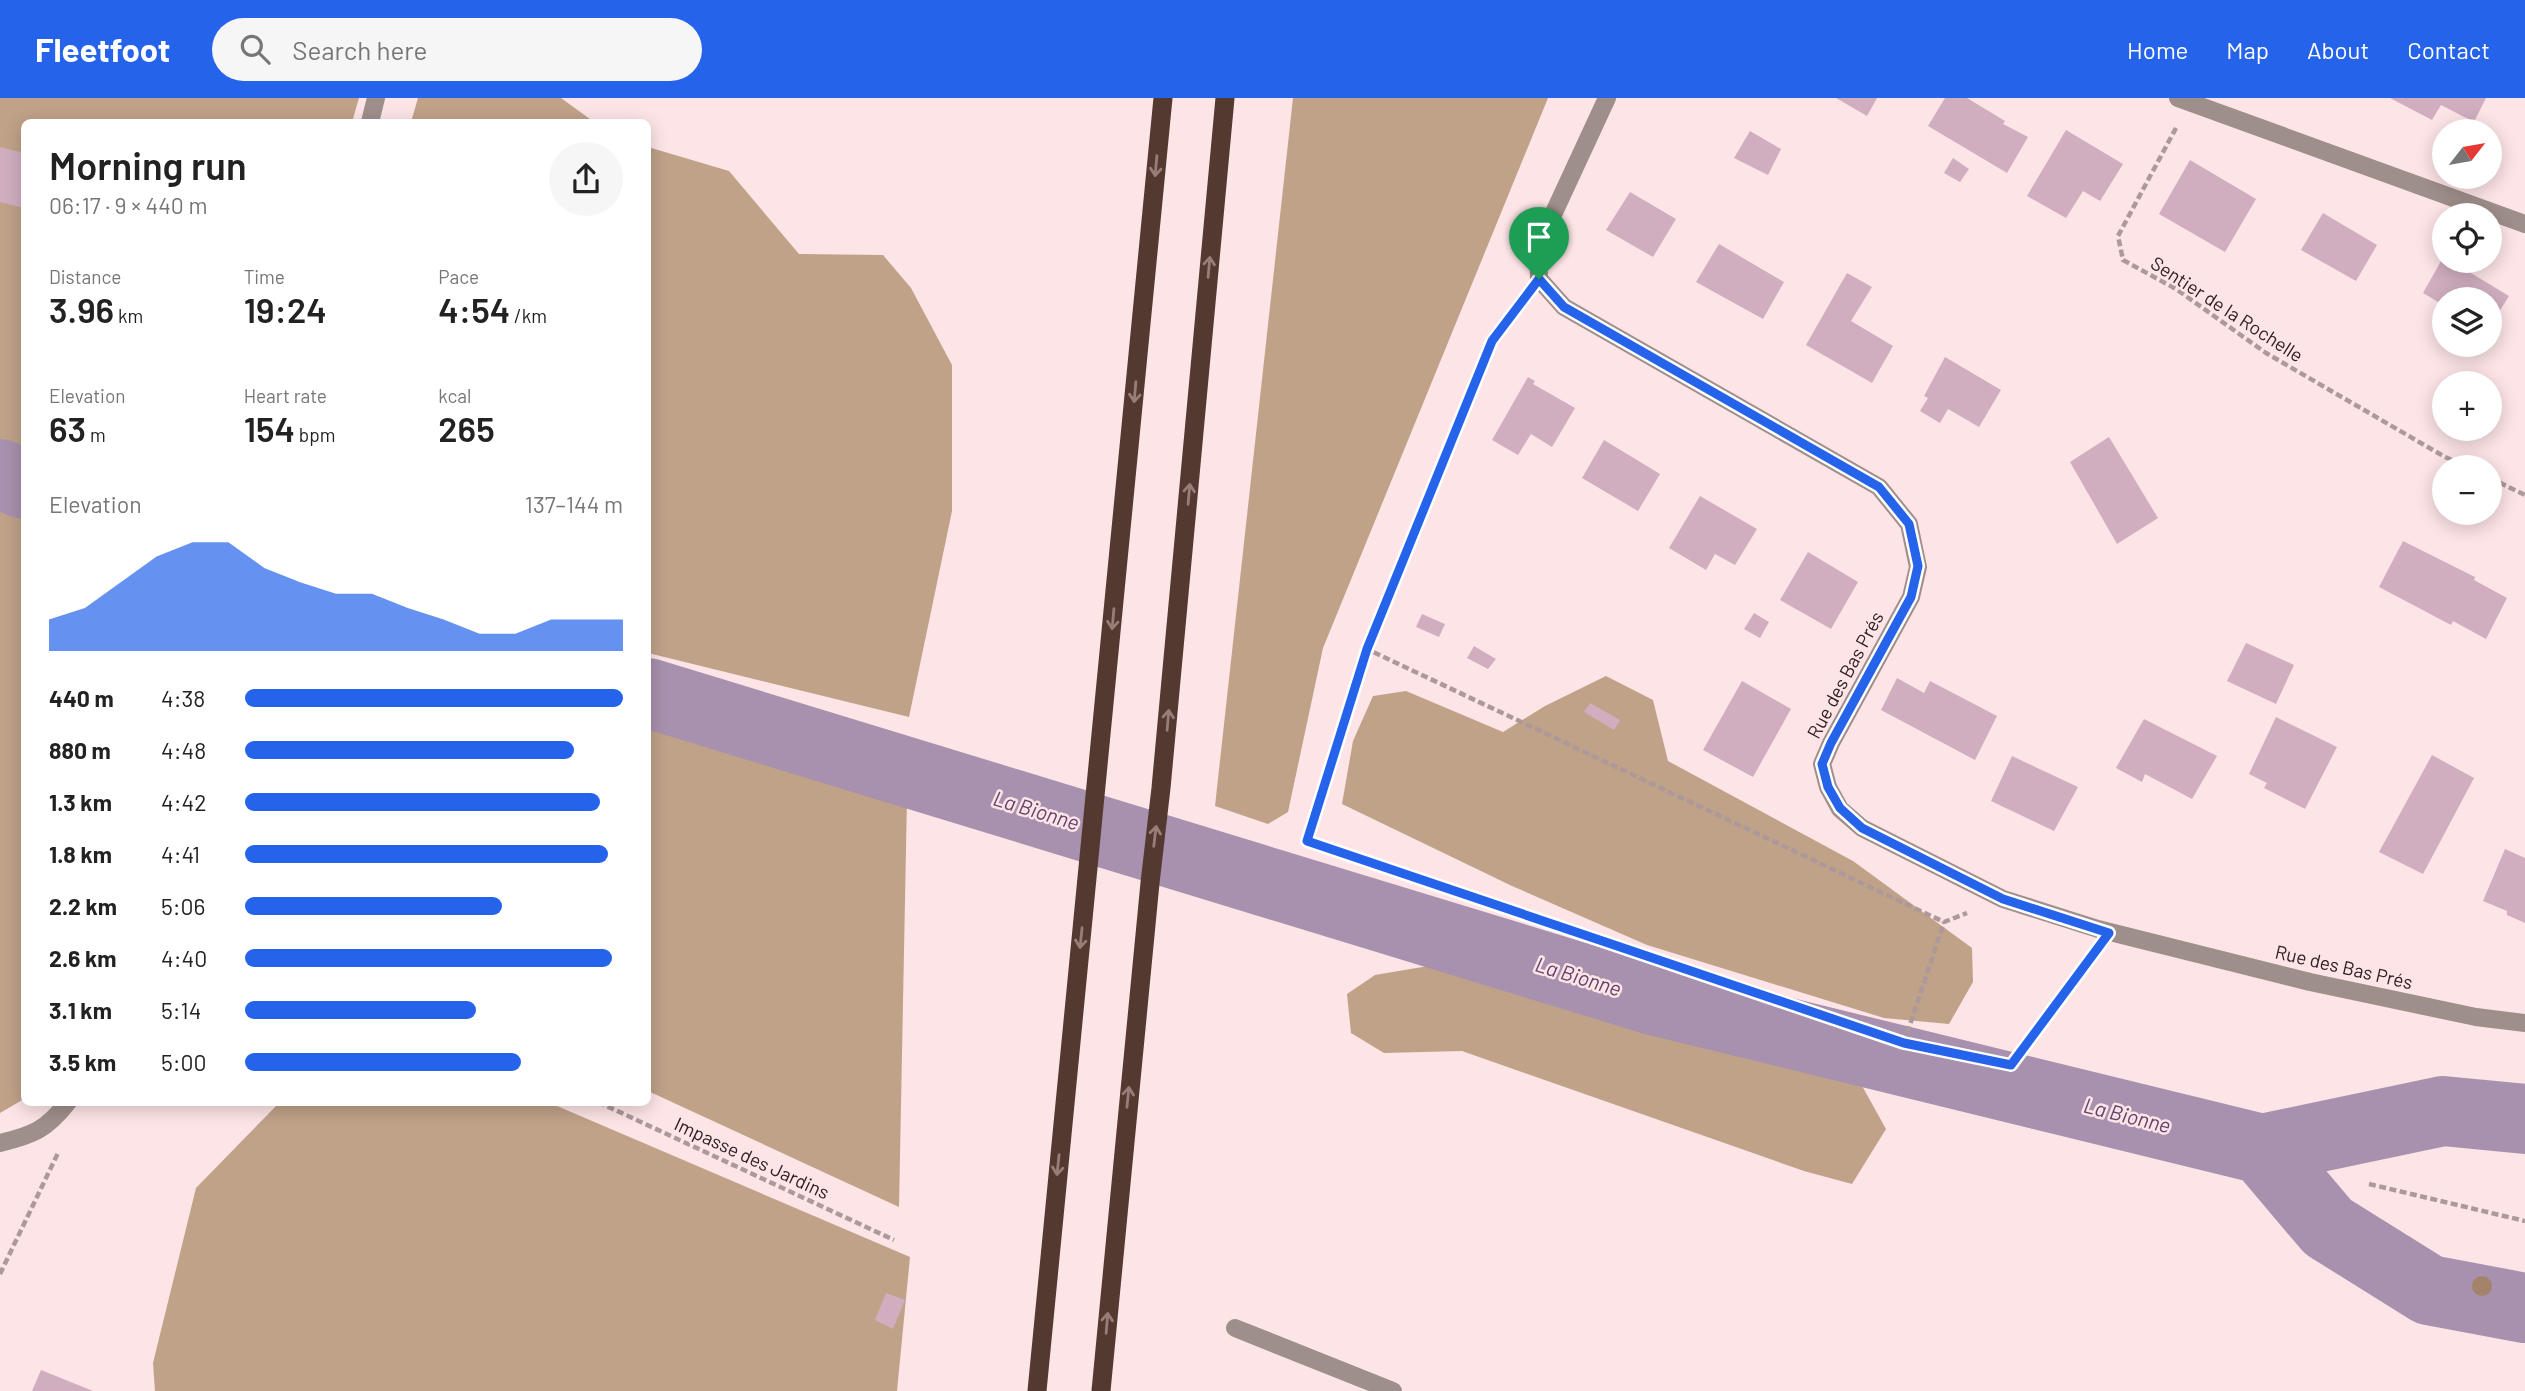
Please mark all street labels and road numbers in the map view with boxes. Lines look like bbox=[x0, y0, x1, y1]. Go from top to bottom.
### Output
street label: Sentier de la Rochelle bbox=[2147, 251, 2308, 366]
street label: Rue des Bas Prés bbox=[1801, 607, 1888, 742]
street label: Rue des Bas Prés bbox=[2273, 939, 2415, 994]
street label: Impasse des Jardins bbox=[671, 1112, 833, 1203]

